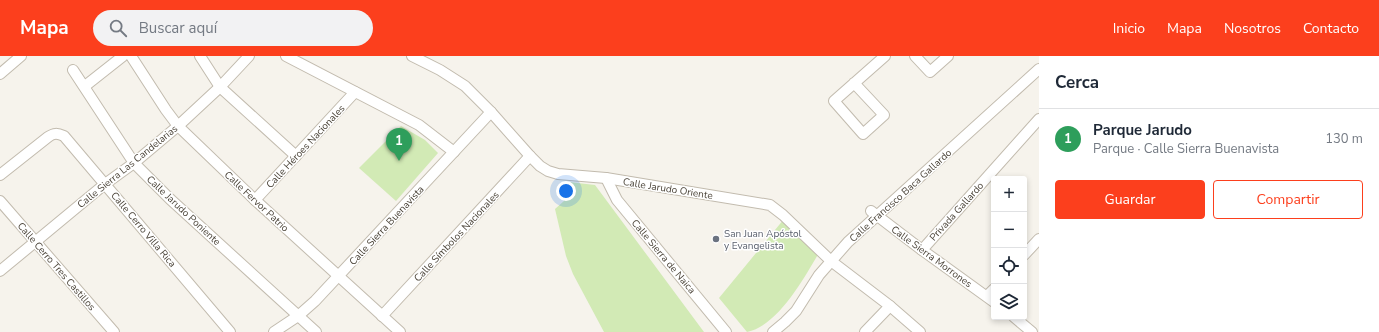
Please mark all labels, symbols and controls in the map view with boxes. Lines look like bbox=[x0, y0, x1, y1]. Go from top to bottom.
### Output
search box bbox=[93, 10, 373, 46]
text: Mapa bbox=[20, 15, 69, 41]
icon: search bbox=[107, 17, 129, 39]
text: Buscar aquí bbox=[139, 18, 217, 38]
text: Inicio bbox=[1113, 19, 1145, 38]
text: Mapa bbox=[1167, 19, 1202, 38]
text: Nosotros bbox=[1224, 19, 1281, 38]
text: Contacto bbox=[1303, 19, 1359, 38]
text: Cerca bbox=[1055, 71, 1099, 94]
street label: Calle Héroes Nacionales bbox=[263, 102, 348, 192]
text: Parque Jarudo bbox=[1093, 120, 1192, 140]
street label: Calle Sierra Las Candelarias bbox=[74, 122, 181, 212]
pin: 1 bbox=[386, 128, 412, 161]
text: 1 bbox=[1064, 130, 1072, 148]
text: 130 m bbox=[1325, 130, 1363, 148]
text: Parque · Calle Sierra Buenavista bbox=[1093, 140, 1279, 158]
street label: Calle Francisco Baca Gallardo bbox=[847, 146, 955, 245]
street label: Calle Fervor Patrio bbox=[221, 168, 292, 236]
street label: Calle Jarudo Poniente bbox=[143, 173, 223, 249]
street label: Calle Jarudo Oriente bbox=[622, 175, 714, 203]
map controls bbox=[991, 176, 1027, 320]
button: + bbox=[991, 176, 1027, 212]
street label: Privada Gallardo bbox=[926, 179, 987, 244]
button: Guardar bbox=[1055, 180, 1205, 219]
button: Compartir bbox=[1213, 180, 1363, 219]
your location bbox=[556, 181, 576, 201]
street label: Calle Sierra Buenavista bbox=[346, 183, 427, 269]
street label: Calle Símbolos Nacionales bbox=[411, 188, 503, 285]
street label: Calle Cerro Villa Rica bbox=[108, 189, 179, 270]
button: − bbox=[991, 212, 1027, 248]
street label: Calle Sierra de Naica bbox=[628, 217, 698, 297]
street label: Calle Cerro Tres Castillos bbox=[14, 220, 99, 314]
street label: Calle Sierra Morrones bbox=[888, 223, 975, 291]
place label: San Juan Apóstol y Evangelista bbox=[724, 227, 802, 253]
marker: San Juan Apóstol y Evangelista bbox=[711, 234, 721, 244]
button: locate bbox=[991, 248, 1027, 284]
button: layers bbox=[991, 284, 1027, 320]

